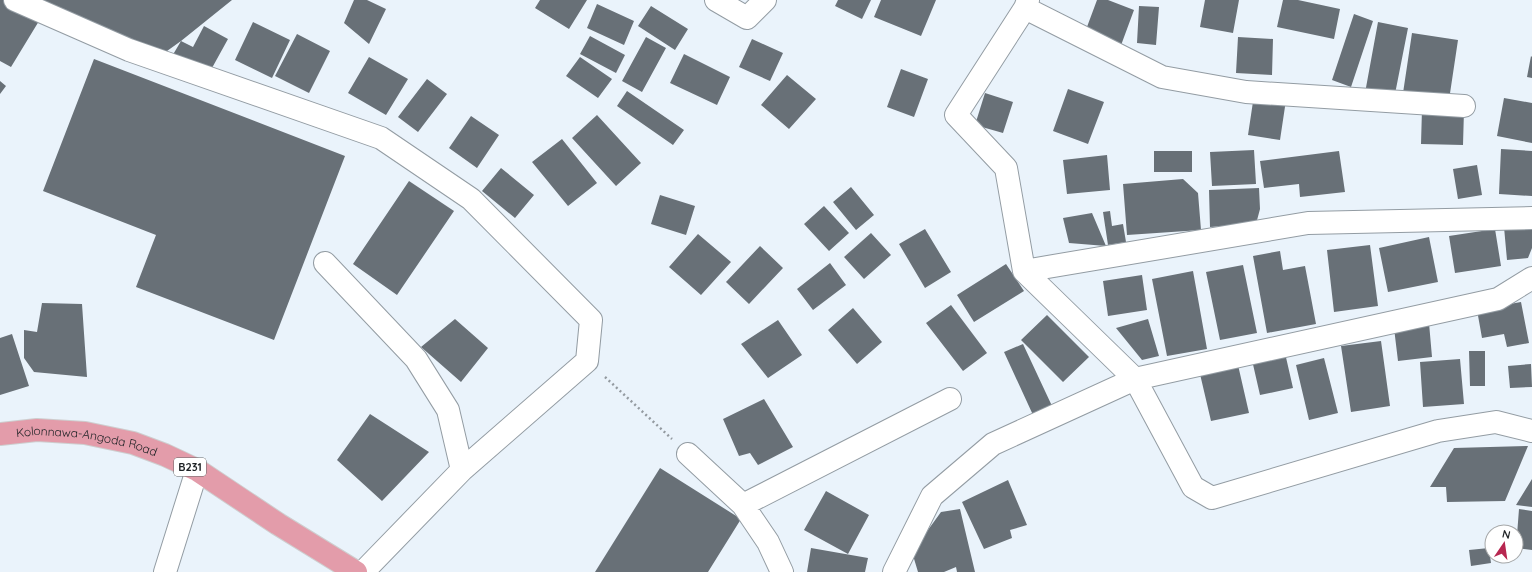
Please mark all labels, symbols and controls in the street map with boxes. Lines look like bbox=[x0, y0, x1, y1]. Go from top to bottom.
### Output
street label: Kolonnawa-Angoda Road bbox=[15, 422, 160, 459]
road number: B231 bbox=[174, 458, 206, 476]
north arrow bbox=[1484, 524, 1524, 564]
text: N bbox=[1501, 527, 1512, 542]

